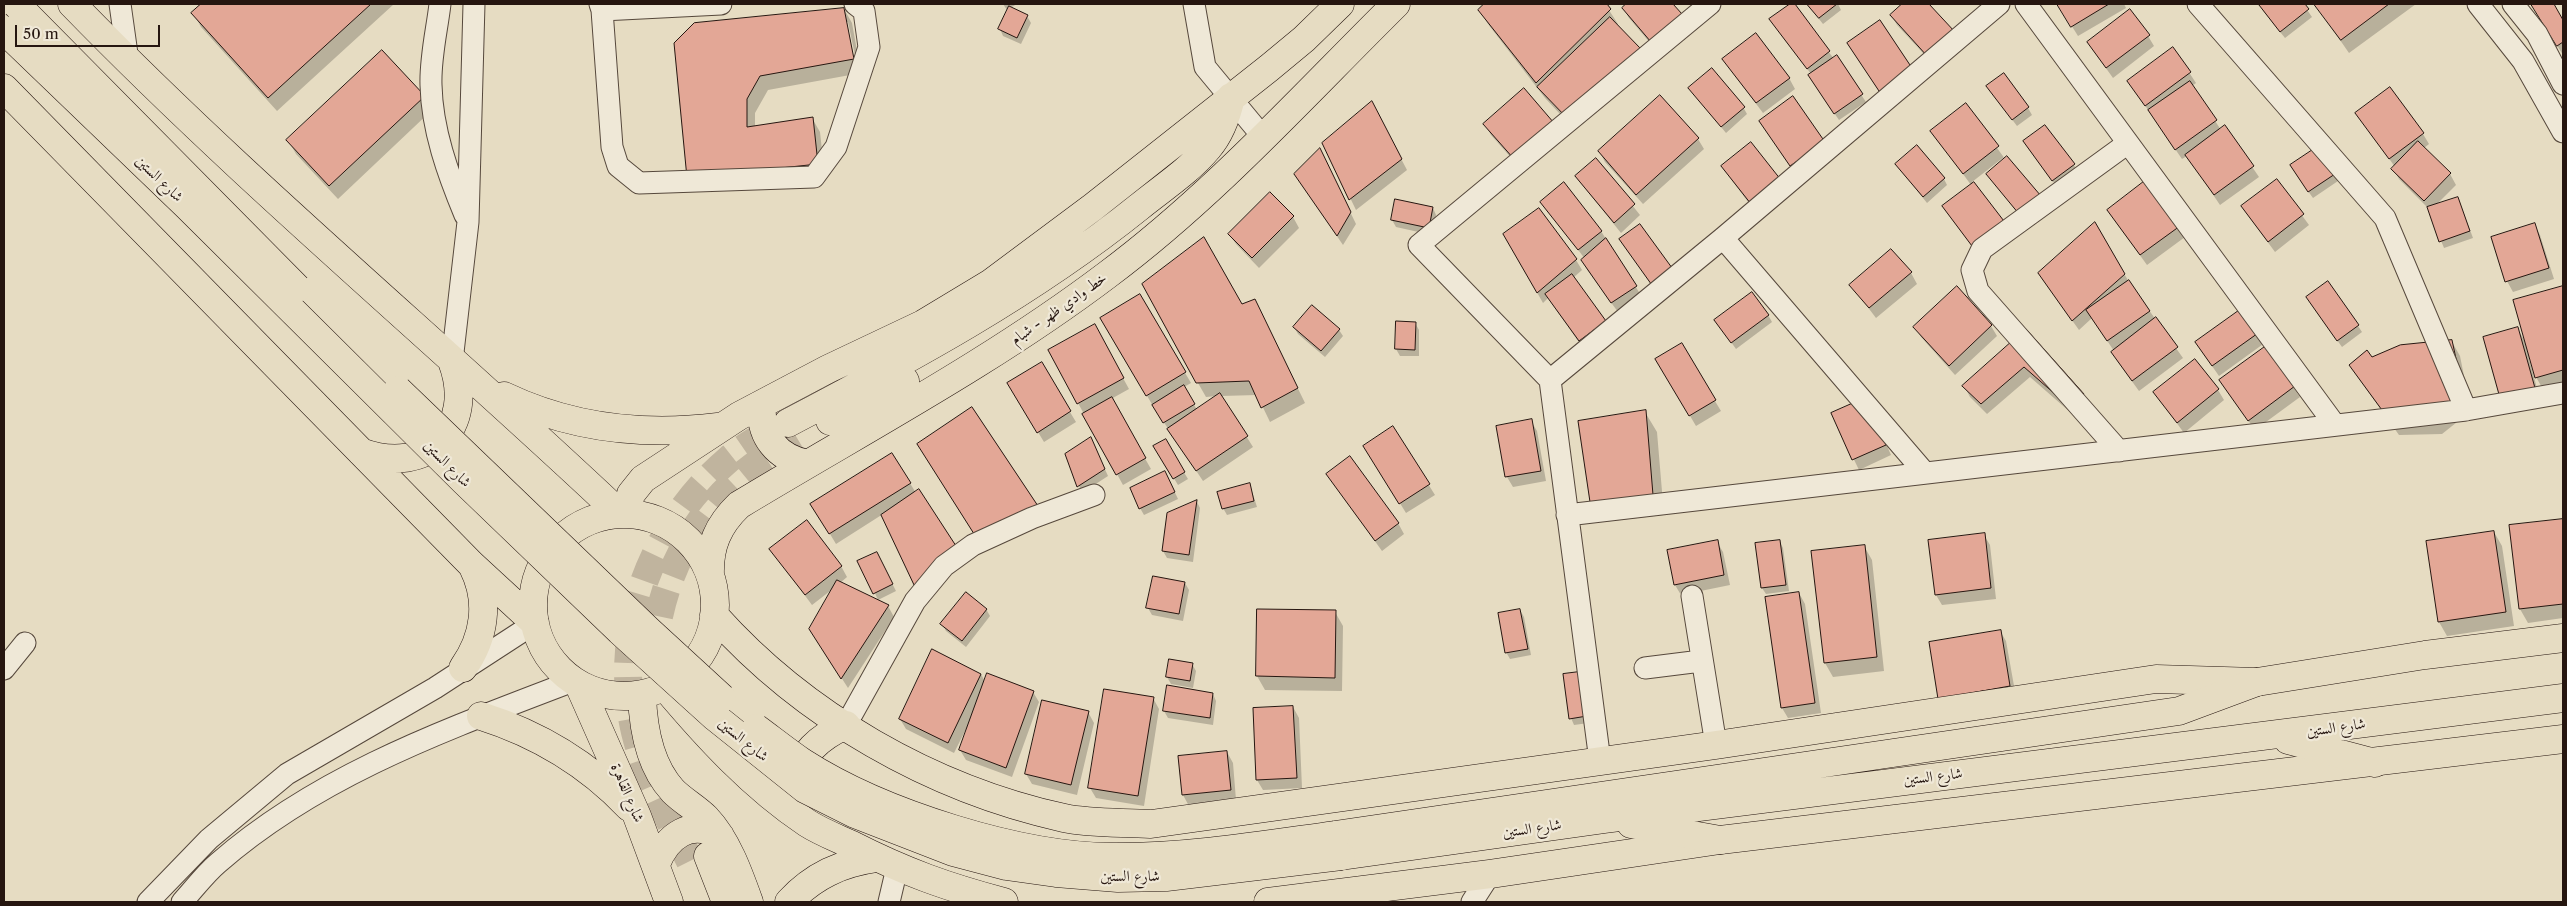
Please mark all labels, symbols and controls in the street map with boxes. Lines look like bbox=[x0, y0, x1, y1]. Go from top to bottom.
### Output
scale bar bbox=[18, 15, 162, 47]
text: 50 m bbox=[23, 24, 59, 43]
street label: شارع الستين bbox=[131, 152, 187, 206]
street label: خط وادي ظهر - شبام bbox=[1007, 269, 1111, 349]
street label: شارع الستين bbox=[420, 437, 474, 491]
street label: شارع الستين bbox=[714, 714, 772, 766]
street label: شارع الستين bbox=[2305, 715, 2367, 741]
street label: شارع القاهرة bbox=[607, 761, 647, 825]
street label: شارع الستين bbox=[1902, 764, 1964, 790]
street label: شارع الستين bbox=[1501, 816, 1563, 842]
street label: شارع الستين bbox=[1100, 868, 1160, 886]

